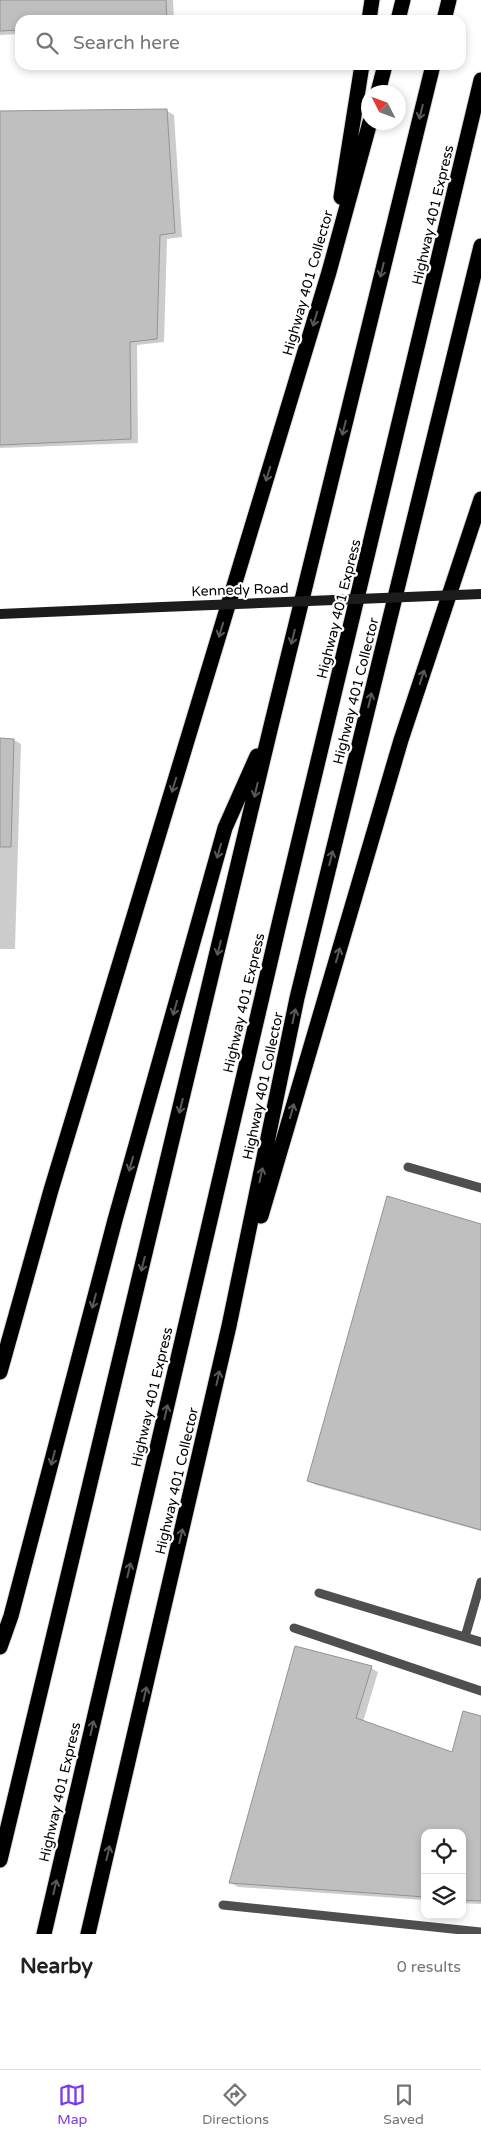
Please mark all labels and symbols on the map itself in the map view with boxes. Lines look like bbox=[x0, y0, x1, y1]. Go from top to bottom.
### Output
north arrow bbox=[361, 85, 406, 130]
one-way arrow bbox=[416, 104, 425, 120]
street label: Highway 401 Express bbox=[409, 143, 457, 287]
street label: Highway 401 Collector bbox=[279, 208, 337, 358]
one-way arrow bbox=[377, 262, 387, 278]
one-way arrow bbox=[309, 310, 319, 326]
one-way arrow bbox=[339, 420, 348, 436]
one-way arrow bbox=[262, 466, 272, 482]
street label: Highway 401 Express bbox=[313, 537, 365, 680]
street label: Kennedy Road bbox=[191, 580, 289, 600]
street label: Highway 401 Collector bbox=[330, 615, 383, 766]
one-way arrow bbox=[215, 622, 225, 638]
one-way arrow bbox=[288, 628, 297, 644]
one-way arrow bbox=[418, 669, 427, 685]
one-way arrow bbox=[366, 693, 375, 709]
one-way arrow bbox=[168, 777, 178, 793]
one-way arrow bbox=[251, 782, 261, 798]
one-way arrow bbox=[213, 843, 223, 859]
one-way arrow bbox=[327, 851, 337, 867]
street label: Highway 401 Express bbox=[220, 931, 268, 1075]
one-way arrow bbox=[214, 940, 223, 956]
one-way arrow bbox=[333, 947, 343, 963]
one-way arrow bbox=[169, 999, 179, 1015]
one-way arrow bbox=[289, 1009, 299, 1025]
street label: Highway 401 Collector bbox=[239, 1010, 287, 1161]
one-way arrow bbox=[176, 1098, 185, 1114]
one-way arrow bbox=[288, 1103, 297, 1119]
one-way arrow bbox=[125, 1156, 135, 1172]
one-way arrow bbox=[256, 1168, 266, 1184]
one-way arrow bbox=[138, 1256, 147, 1272]
one-way arrow bbox=[89, 1292, 98, 1308]
street label: Highway 401 Express bbox=[128, 1325, 176, 1469]
one-way arrow bbox=[214, 1370, 223, 1386]
one-way arrow bbox=[162, 1404, 171, 1420]
street label: Highway 401 Collector bbox=[152, 1405, 202, 1556]
one-way arrow bbox=[47, 1450, 57, 1466]
one-way arrow bbox=[177, 1528, 186, 1544]
one-way arrow bbox=[125, 1563, 134, 1579]
one-way arrow bbox=[141, 1687, 150, 1703]
street label: Highway 401 Express bbox=[36, 1720, 84, 1864]
one-way arrow bbox=[88, 1721, 97, 1737]
one-way arrow bbox=[104, 1845, 113, 1861]
one-way arrow bbox=[51, 1879, 60, 1895]

